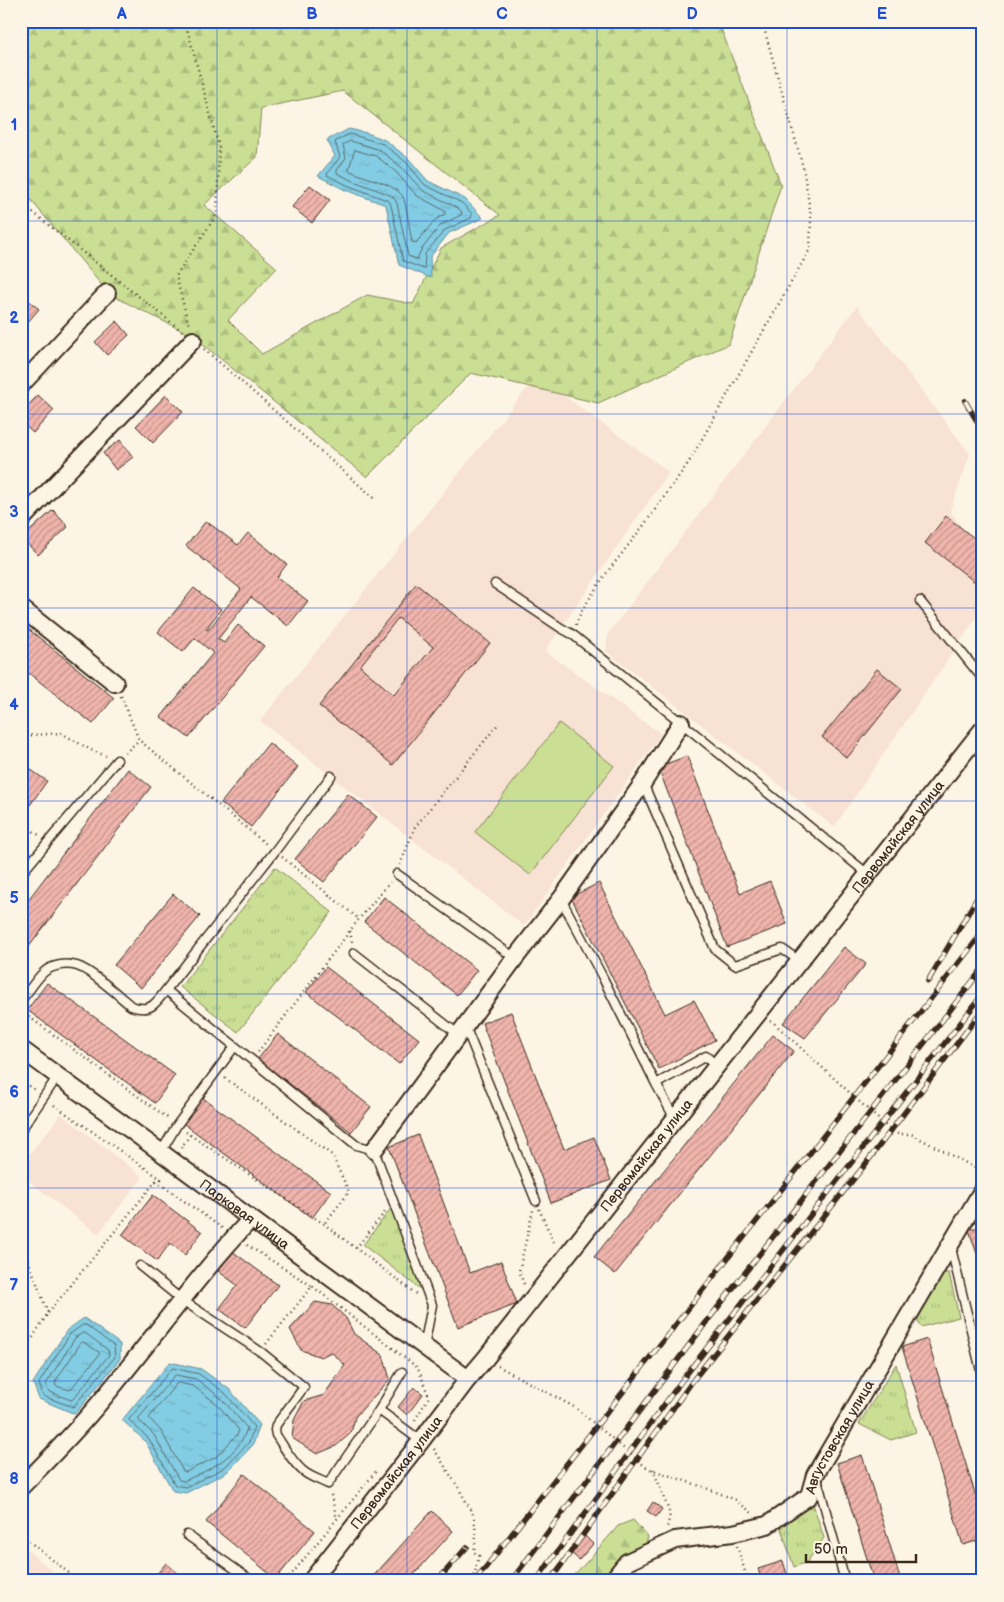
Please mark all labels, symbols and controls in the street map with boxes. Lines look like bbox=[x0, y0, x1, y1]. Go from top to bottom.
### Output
text: A bbox=[116, 5, 127, 24]
text: B bbox=[306, 5, 318, 24]
text: C bbox=[496, 5, 508, 24]
text: D bbox=[686, 5, 698, 24]
text: E bbox=[877, 5, 887, 24]
text: 1 bbox=[11, 116, 17, 135]
text: 2 bbox=[9, 309, 19, 328]
text: 3 bbox=[9, 503, 19, 522]
text: 4 bbox=[9, 696, 19, 715]
street label: Первомайская улица bbox=[848, 776, 948, 896]
text: 5 bbox=[9, 889, 19, 908]
text: 6 bbox=[9, 1083, 19, 1102]
street label: Первомайская улица bbox=[596, 1095, 696, 1215]
street label: Парковая улица bbox=[197, 1175, 293, 1253]
text: 7 bbox=[10, 1276, 19, 1295]
street label: Августовская улица bbox=[801, 1376, 878, 1497]
street label: Первомайская улица bbox=[347, 1412, 446, 1532]
text: 8 bbox=[9, 1470, 19, 1489]
scale bar bbox=[806, 1532, 916, 1564]
text: 50 m bbox=[814, 1540, 848, 1559]

